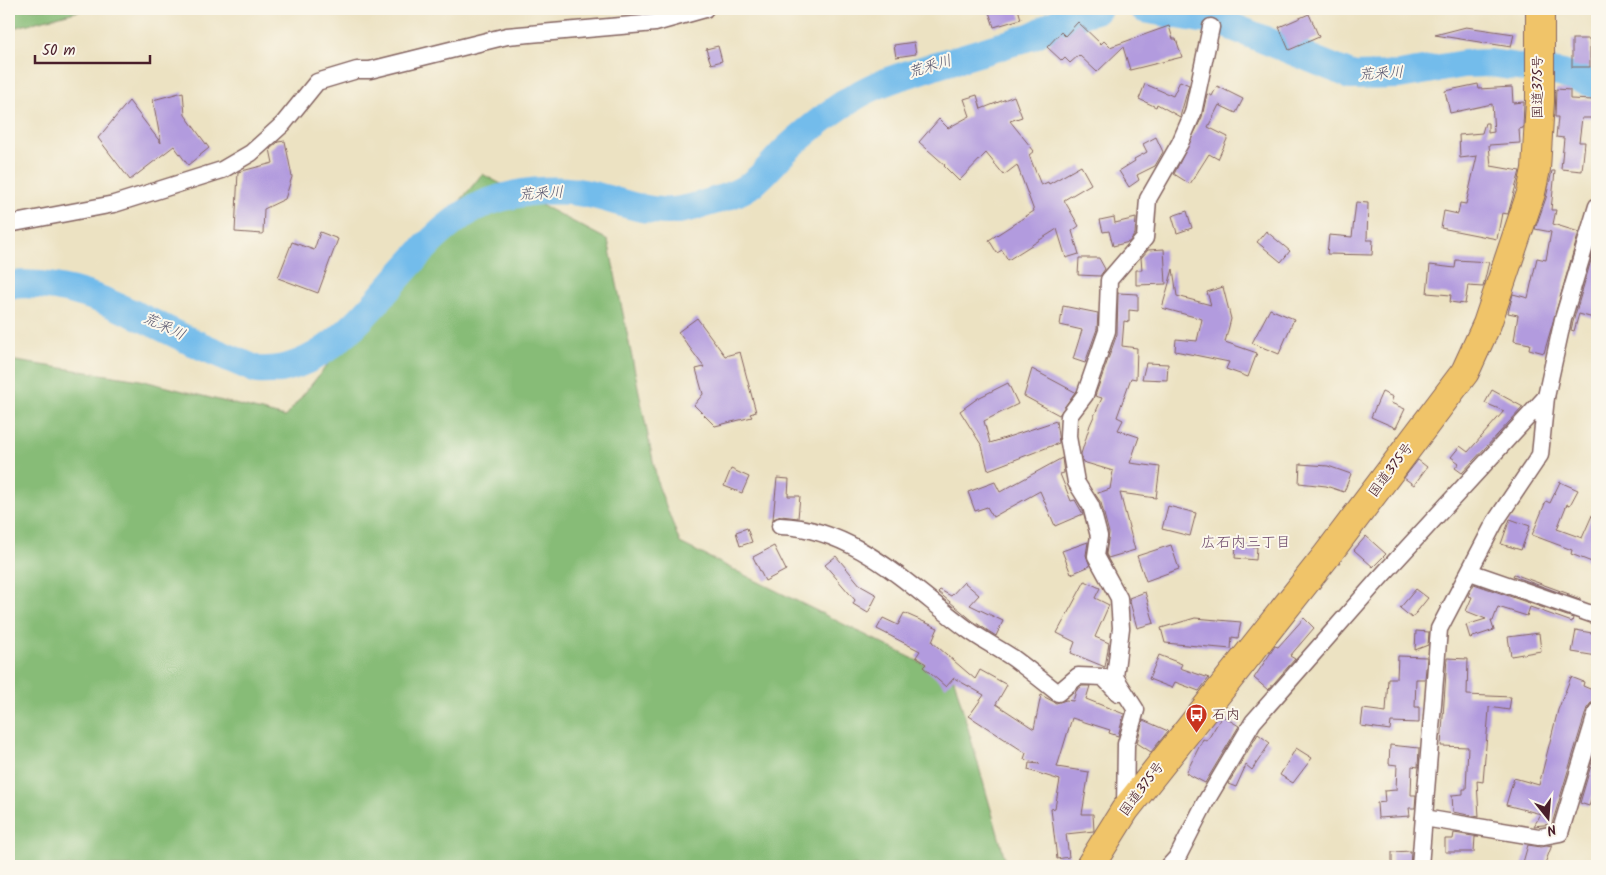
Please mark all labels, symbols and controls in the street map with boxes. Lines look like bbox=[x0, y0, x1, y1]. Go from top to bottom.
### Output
scale bar bbox=[35, 32, 150, 64]
text: 50 m bbox=[42, 39, 76, 63]
water label: 荒釆川 bbox=[905, 49, 955, 85]
street label: 国道375号 bbox=[1527, 55, 1549, 119]
water label: 荒釆川 bbox=[1358, 61, 1404, 87]
water label: 荒釆川 bbox=[518, 181, 564, 207]
water label: 荒釆川 bbox=[139, 307, 189, 347]
street label: 国道375号 bbox=[1363, 438, 1419, 502]
district label: 広石内三丁目 bbox=[1201, 531, 1291, 555]
bus stop icon: 石内 bbox=[1184, 703, 1208, 734]
place label: 石内 bbox=[1212, 704, 1240, 726]
street label: 国道375号 bbox=[1114, 757, 1170, 821]
north arrow bbox=[1524, 792, 1574, 842]
text: N bbox=[1544, 818, 1559, 841]

